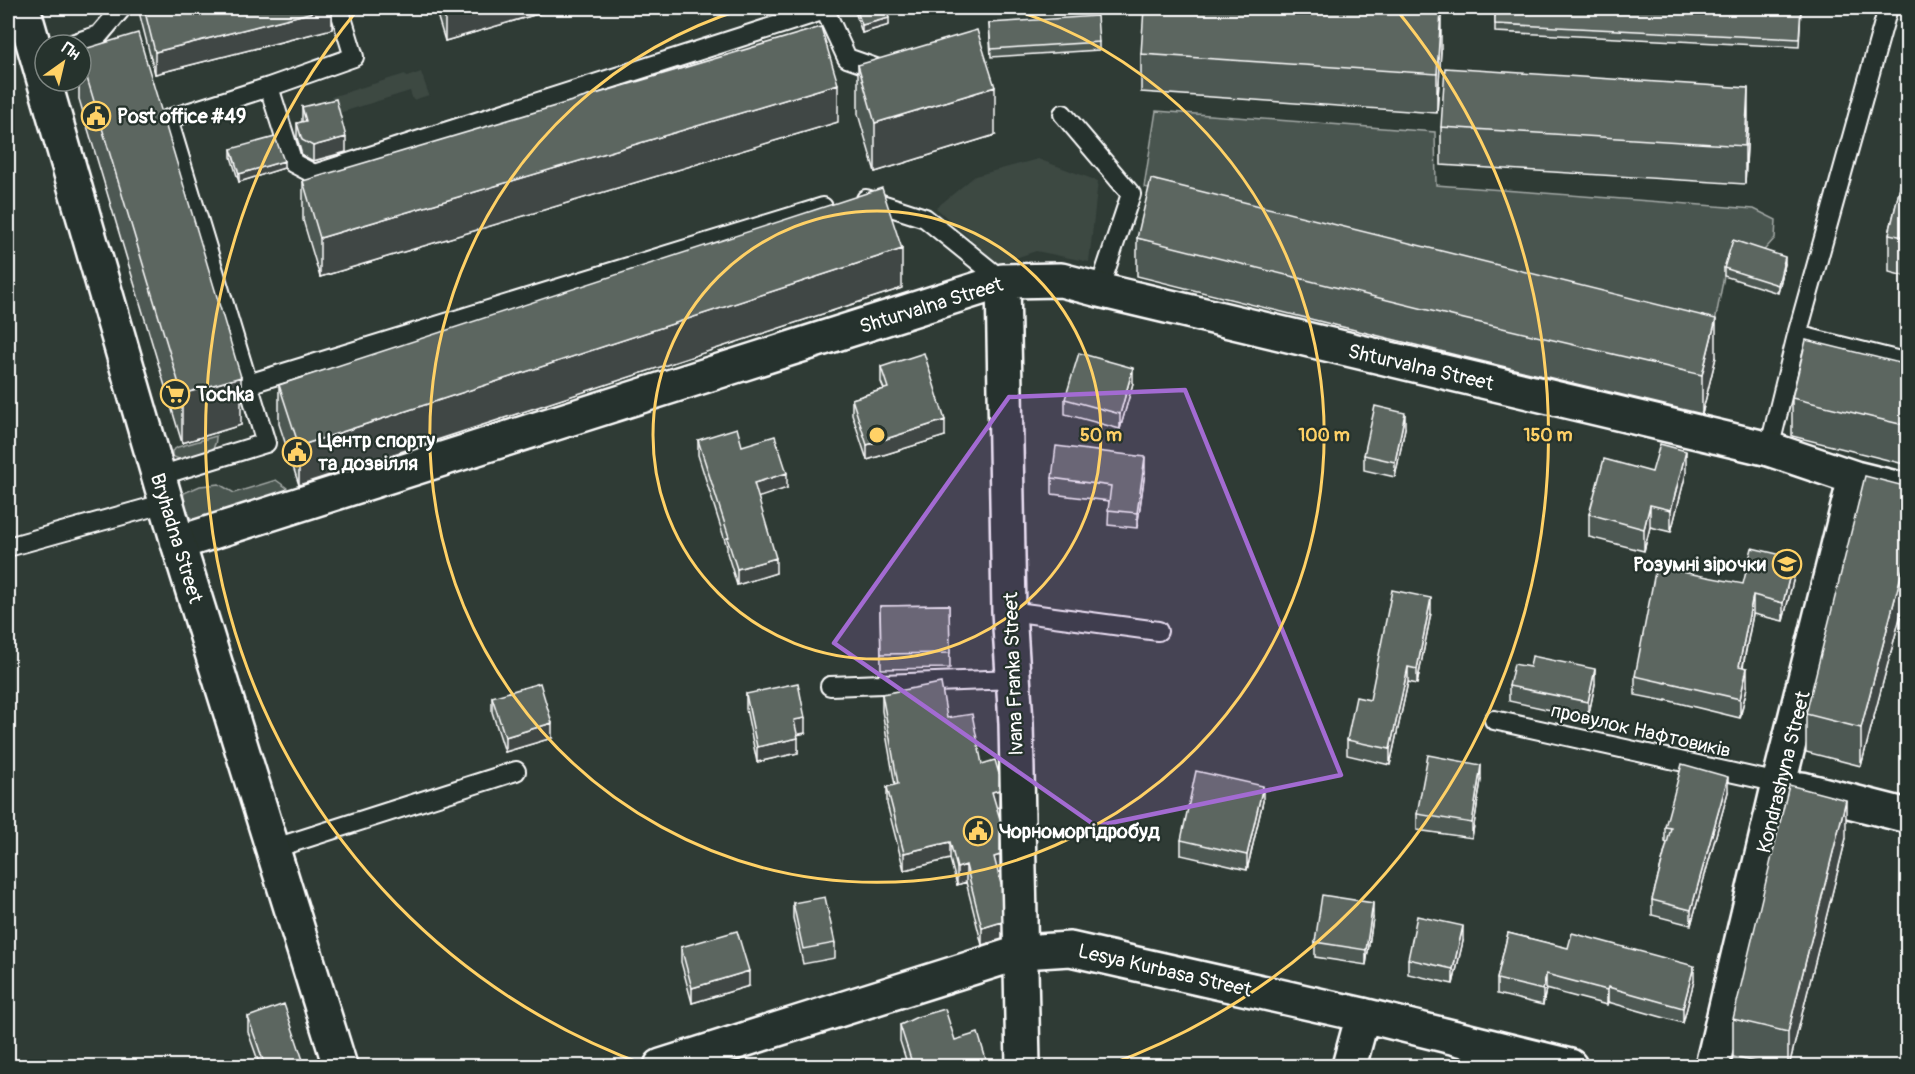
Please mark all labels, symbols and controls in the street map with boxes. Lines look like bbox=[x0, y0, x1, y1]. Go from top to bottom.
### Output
north arrow bbox=[33, 33, 93, 93]
text: Пн bbox=[58, 38, 84, 65]
public building icon: Post office #49 bbox=[80, 100, 112, 132]
place label: Post office #49 bbox=[117, 104, 246, 129]
street label: Shturvalna Street bbox=[856, 272, 1007, 339]
street label: Shturvalna Street bbox=[1346, 339, 1497, 397]
supermarket icon: Tochka bbox=[159, 378, 191, 410]
place label: Tochka bbox=[195, 382, 254, 407]
text: 50 m bbox=[1080, 424, 1122, 447]
text: 100 m bbox=[1298, 424, 1350, 447]
text: 150 m bbox=[1524, 424, 1573, 447]
centre of rings bbox=[867, 425, 887, 445]
place label: Центр спорту та дозвілля bbox=[318, 428, 435, 476]
public building icon: Центр спорту та дозвілля bbox=[281, 436, 313, 468]
street label: Bryhadna Street bbox=[145, 470, 208, 607]
school or university icon: Розумні зірочки bbox=[1771, 548, 1803, 580]
place label: Розумні зірочки bbox=[1633, 552, 1766, 577]
street label: Ivana Franka Street bbox=[998, 591, 1029, 756]
street label: Kondrashyna Street bbox=[1751, 688, 1816, 856]
street label: провулок Нафтовиків bbox=[1548, 698, 1733, 763]
public building icon: Чорноморгідробуд bbox=[962, 815, 994, 847]
place label: Чорноморгідробуд bbox=[999, 819, 1161, 844]
street label: Lesya Kurbasa Street bbox=[1076, 938, 1255, 1003]

